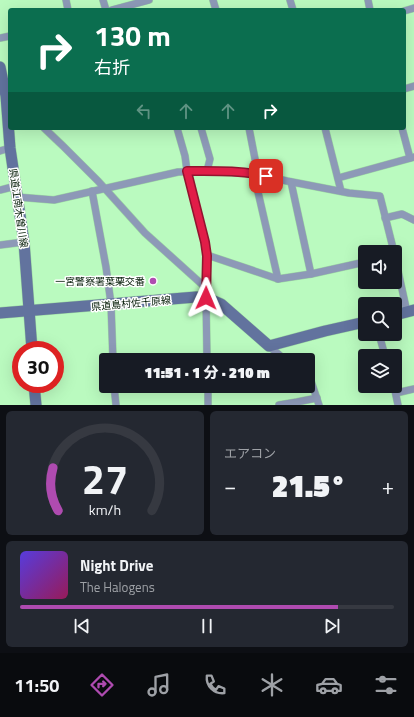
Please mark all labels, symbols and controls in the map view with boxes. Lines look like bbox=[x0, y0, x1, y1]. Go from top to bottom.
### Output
text: 130 m bbox=[94, 14, 171, 57]
icon: right bbox=[28, 24, 80, 76]
text: 右折 bbox=[94, 54, 130, 81]
icon: left bbox=[133, 100, 155, 122]
icon: ahead bbox=[175, 100, 197, 122]
icon: ahead bbox=[217, 100, 239, 122]
icon: right bbox=[259, 100, 281, 122]
pin bbox=[249, 159, 283, 193]
icon: arrive bbox=[255, 165, 277, 187]
street label: 県道江南木曽川線 bbox=[6, 167, 31, 249]
map controls bbox=[358, 245, 402, 393]
button: sound bbox=[358, 245, 402, 289]
place label: 一宮警察署葉栗交番 bbox=[55, 274, 145, 289]
marker: 一宮警察署葉栗交番 bbox=[148, 276, 158, 286]
position arrow bbox=[185, 277, 227, 319]
street label: 県道島村佐千原線 bbox=[91, 293, 172, 314]
button: search bbox=[358, 297, 402, 341]
speed limit sign: 30 bbox=[12, 341, 64, 393]
button: layers bbox=[358, 349, 402, 393]
text: 11:51 · 1 分 · 210 m bbox=[144, 361, 270, 384]
text: エアコン bbox=[224, 443, 276, 463]
text: 27 bbox=[82, 447, 128, 510]
text: 21.5° bbox=[272, 463, 346, 509]
text: − bbox=[224, 469, 236, 503]
text: + bbox=[382, 469, 394, 503]
text: km/h bbox=[89, 499, 121, 521]
text: Night Drive bbox=[80, 554, 153, 577]
text: The Halogens bbox=[80, 577, 155, 597]
icon: previous bbox=[71, 615, 93, 637]
icon: pause bbox=[196, 615, 218, 637]
icon: next bbox=[321, 615, 343, 637]
icon: directions bbox=[88, 671, 116, 699]
icon: music bbox=[145, 671, 173, 699]
icon: phone bbox=[201, 671, 229, 699]
icon: climate bbox=[258, 671, 286, 699]
icon: car bbox=[315, 671, 343, 699]
icon: filters bbox=[372, 671, 400, 699]
text: 11:50 bbox=[14, 672, 59, 699]

